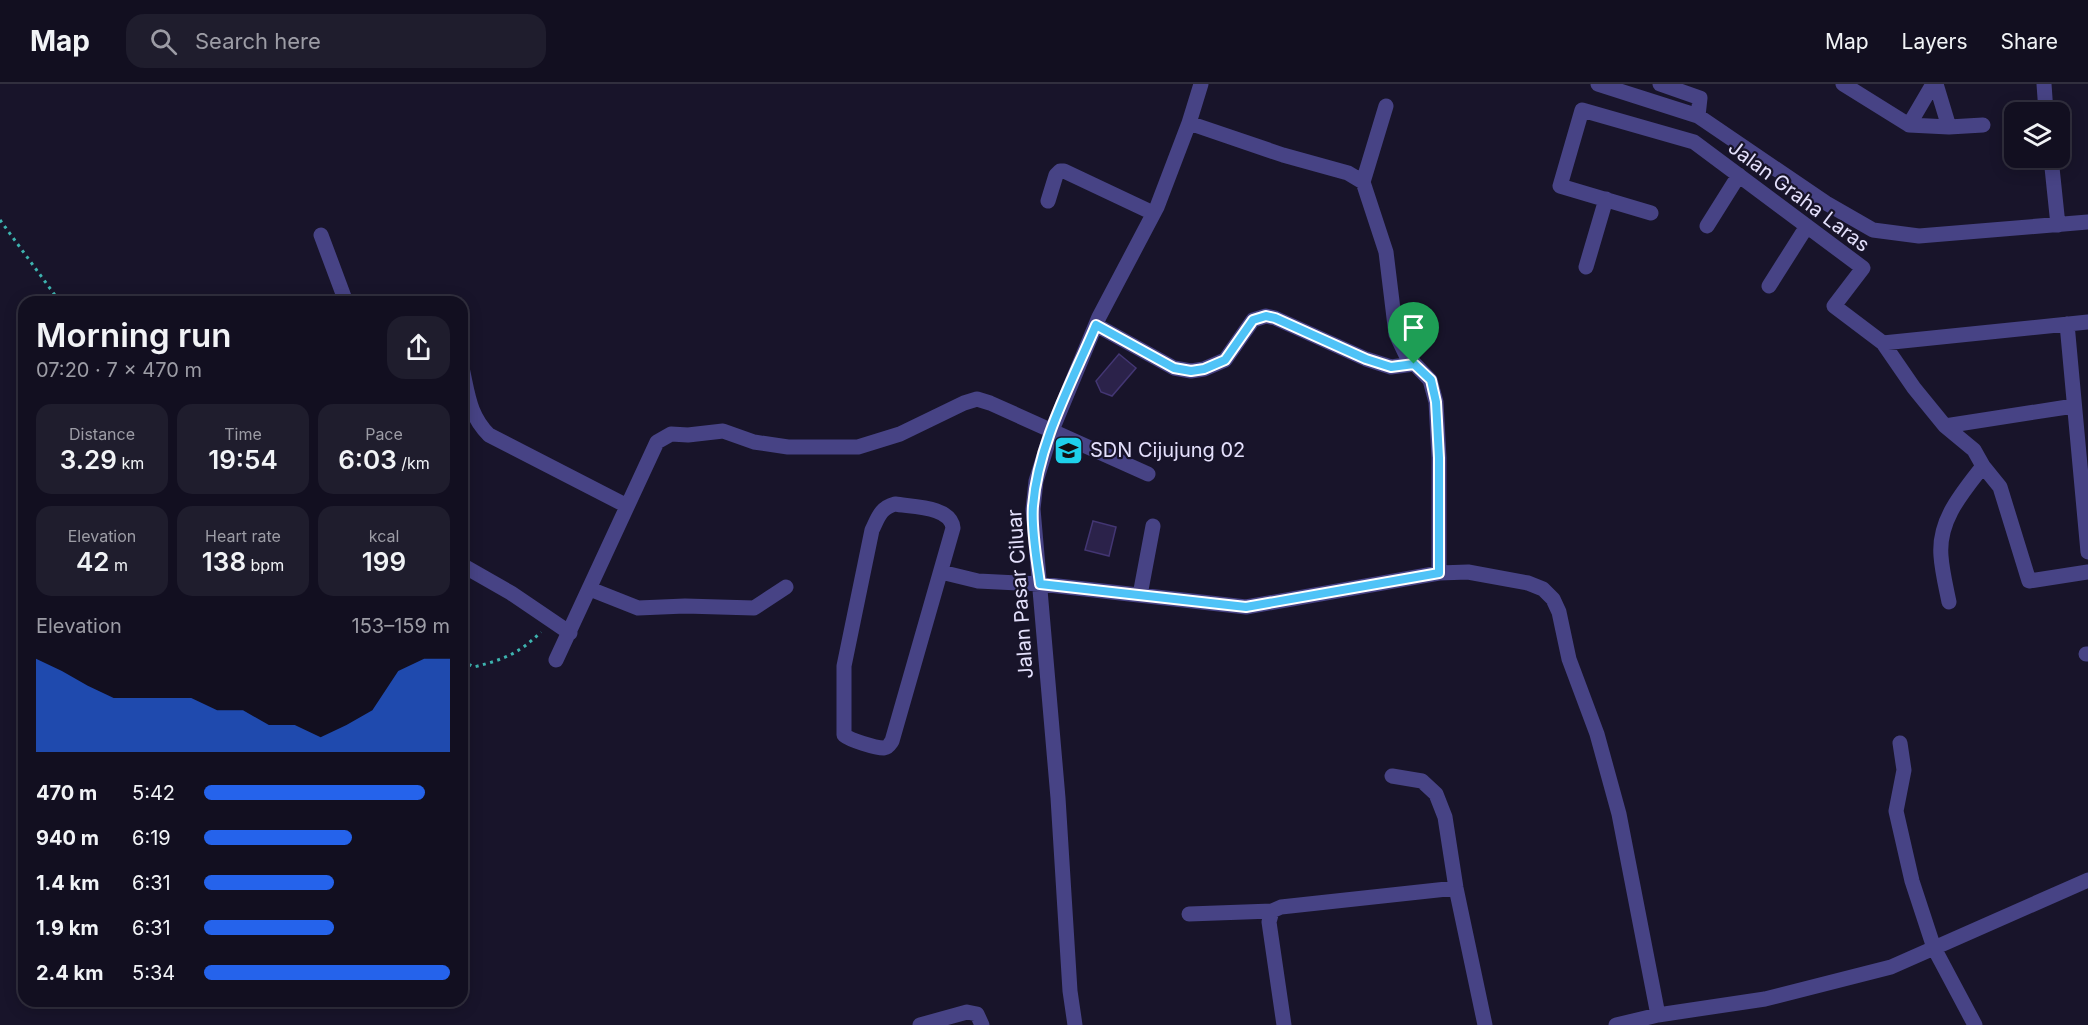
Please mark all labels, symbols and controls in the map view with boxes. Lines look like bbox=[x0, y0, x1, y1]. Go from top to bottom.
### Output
search box bbox=[126, 14, 546, 68]
text: Map bbox=[30, 24, 90, 58]
icon: search bbox=[147, 25, 180, 58]
text: Search here bbox=[195, 28, 321, 54]
text: Map bbox=[1825, 29, 1869, 54]
text: Layers bbox=[1902, 29, 1968, 54]
text: Share bbox=[2001, 29, 2058, 54]
map controls bbox=[2004, 102, 2070, 168]
button: layers bbox=[2004, 102, 2070, 168]
street label: Jalan Graha Laras bbox=[1724, 135, 1874, 257]
pin bbox=[1388, 302, 1439, 364]
icon: arrive bbox=[1397, 311, 1430, 344]
text: Morning run bbox=[36, 315, 231, 355]
button: share bbox=[387, 316, 450, 379]
text: 07:20 · 7 × 470 m bbox=[36, 358, 202, 382]
text: Distance bbox=[69, 424, 135, 444]
text: Time bbox=[224, 424, 262, 444]
text: Pace bbox=[365, 424, 403, 444]
school or university icon: SDN Cijujung 02 bbox=[1053, 434, 1085, 466]
place label: SDN Cijujung 02 bbox=[1090, 438, 1245, 462]
text: 3.29 bbox=[60, 444, 117, 475]
text: 19:54 bbox=[208, 444, 278, 475]
text: 6:03 bbox=[338, 444, 397, 475]
text: km bbox=[117, 453, 144, 473]
text: /km bbox=[397, 453, 430, 473]
street label: Jalan Pasar Ciluar bbox=[1002, 508, 1038, 680]
text: Elevation bbox=[68, 526, 136, 546]
text: Heart rate bbox=[205, 526, 281, 546]
text: kcal bbox=[369, 526, 399, 546]
text: 42 bbox=[76, 546, 110, 577]
text: 138 bbox=[202, 546, 246, 577]
text: 199 bbox=[362, 546, 406, 577]
text: m bbox=[110, 555, 128, 575]
text: bpm bbox=[246, 555, 284, 575]
text: Elevation bbox=[36, 614, 122, 638]
text: 153–159 m bbox=[352, 614, 450, 638]
text: 470 m bbox=[36, 781, 97, 805]
text: 5:42 bbox=[132, 781, 175, 805]
text: 940 m bbox=[36, 826, 99, 850]
text: 6:19 bbox=[132, 826, 171, 850]
text: 1.4 km bbox=[36, 871, 99, 895]
text: 6:31 bbox=[132, 871, 171, 895]
text: 1.9 km bbox=[36, 916, 99, 940]
text: 6:31 bbox=[132, 916, 171, 940]
text: 2.4 km bbox=[36, 961, 103, 985]
text: 5:34 bbox=[132, 961, 175, 985]

